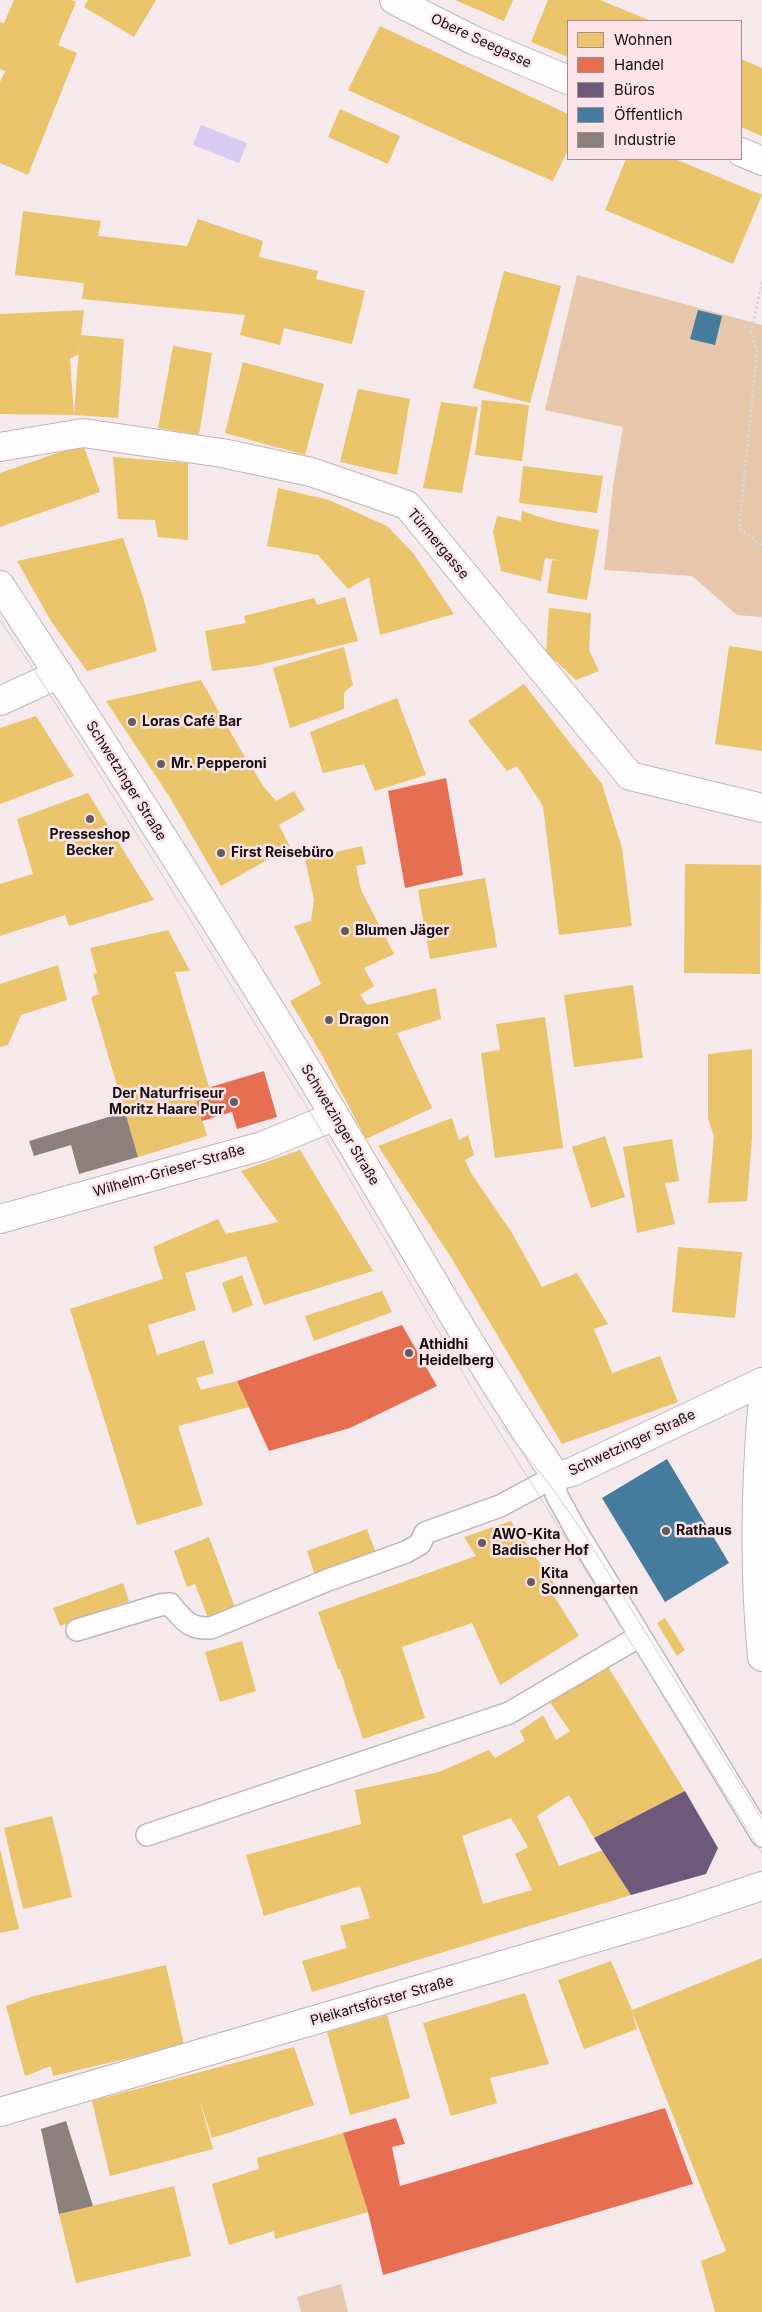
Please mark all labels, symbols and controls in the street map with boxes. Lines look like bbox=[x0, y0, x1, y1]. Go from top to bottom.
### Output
street label: Obere Seegasse bbox=[428, 10, 534, 72]
legend bbox=[567, 20, 742, 160]
text: Wohnen bbox=[614, 30, 672, 49]
text: Handel bbox=[614, 55, 664, 74]
text: Büros bbox=[614, 80, 655, 99]
text: Öffentlich bbox=[614, 105, 683, 124]
text: Industrie bbox=[614, 130, 676, 149]
street label: Türmergasse bbox=[404, 505, 472, 583]
place label: Loras Café Bar bbox=[142, 714, 242, 730]
marker: Loras Café Bar bbox=[126, 716, 138, 728]
street label: Schwetzinger Straße bbox=[82, 718, 170, 844]
place label: Mr. Pepperoni bbox=[171, 756, 267, 772]
marker: Mr. Pepperoni bbox=[155, 758, 167, 770]
marker: Presseshop Becker bbox=[84, 813, 96, 825]
place label: Presseshop Becker bbox=[50, 827, 130, 860]
place label: First Reisebüro bbox=[231, 845, 334, 861]
marker: First Reisebüro bbox=[215, 847, 227, 859]
place label: Blumen Jäger bbox=[355, 923, 449, 939]
marker: Blumen Jäger bbox=[339, 925, 351, 937]
place label: Dragon bbox=[339, 1012, 389, 1028]
marker: Dragon bbox=[323, 1014, 335, 1026]
street label: Schwetzinger Straße bbox=[297, 1062, 383, 1188]
place label: Der Naturfriseur Moritz Haare Pur bbox=[109, 1086, 224, 1118]
marker: Der Naturfriseur Moritz Haare Pur bbox=[228, 1096, 240, 1108]
street label: Wilhelm-Grieser-Straße bbox=[91, 1141, 247, 1201]
place label: Athidhi Heidelberg bbox=[419, 1337, 494, 1370]
marker: Athidhi Heidelberg bbox=[403, 1347, 415, 1359]
street label: Schwetzinger Straße bbox=[566, 1406, 698, 1480]
place label: Rathaus bbox=[676, 1523, 732, 1539]
marker: Rathaus bbox=[660, 1525, 672, 1537]
place label: AWO-Kita Badischer Hof bbox=[492, 1527, 589, 1560]
marker: AWO-Kita Badischer Hof bbox=[476, 1537, 488, 1549]
place label: Kita Sonnengarten bbox=[541, 1566, 638, 1598]
marker: Kita Sonnengarten bbox=[525, 1576, 537, 1588]
street label: Pleikartsförster Straße bbox=[309, 1973, 455, 2029]

